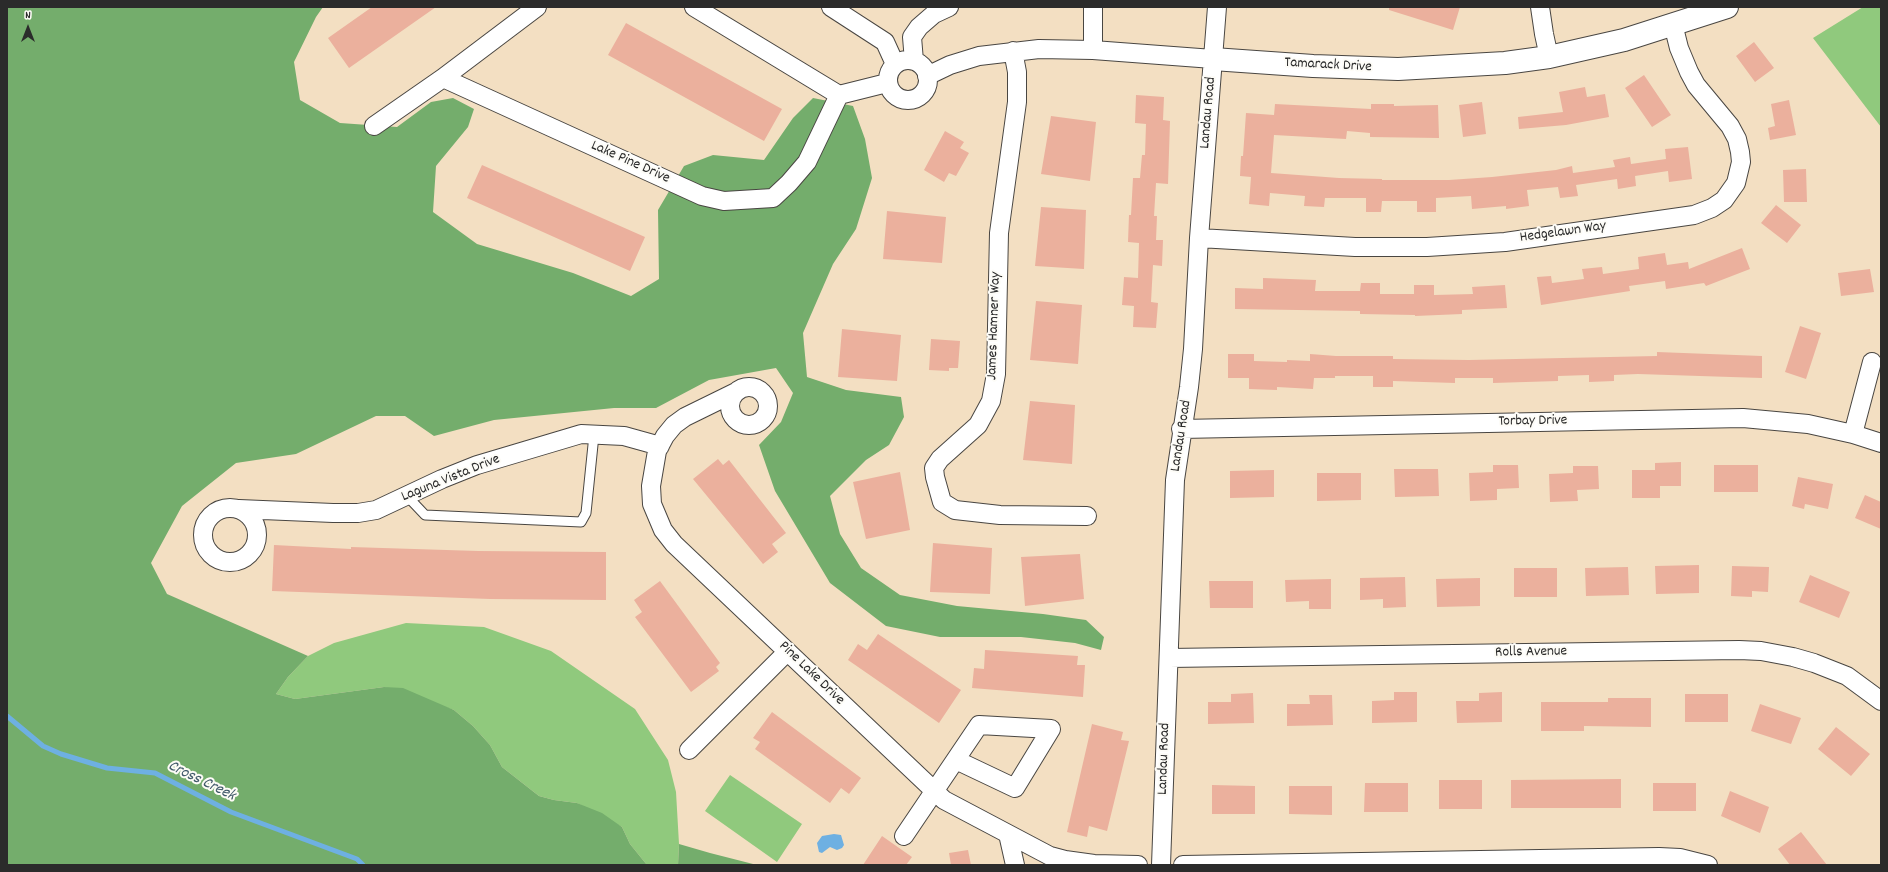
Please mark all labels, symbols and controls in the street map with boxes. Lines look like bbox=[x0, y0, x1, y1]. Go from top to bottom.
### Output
north arrow bbox=[8, 8, 48, 48]
text: N bbox=[25, 8, 31, 24]
street label: Tamarack Drive bbox=[1284, 55, 1372, 77]
street label: Landau Road bbox=[1197, 76, 1221, 150]
street label: Lake Pine Drive bbox=[588, 138, 672, 188]
street label: Hedgelawn Way bbox=[1519, 218, 1607, 248]
street label: James Hamner Way bbox=[984, 272, 1006, 380]
street label: Landau Road bbox=[1167, 399, 1197, 473]
street label: Torbay Drive bbox=[1498, 412, 1568, 432]
street label: Laguna Vista Drive bbox=[399, 451, 503, 507]
street label: Pine Lake Drive bbox=[774, 638, 848, 710]
street label: Rolls Avenue bbox=[1495, 643, 1567, 663]
street label: Landau Road bbox=[1155, 723, 1175, 795]
water label: Cross Creek bbox=[164, 757, 238, 807]

